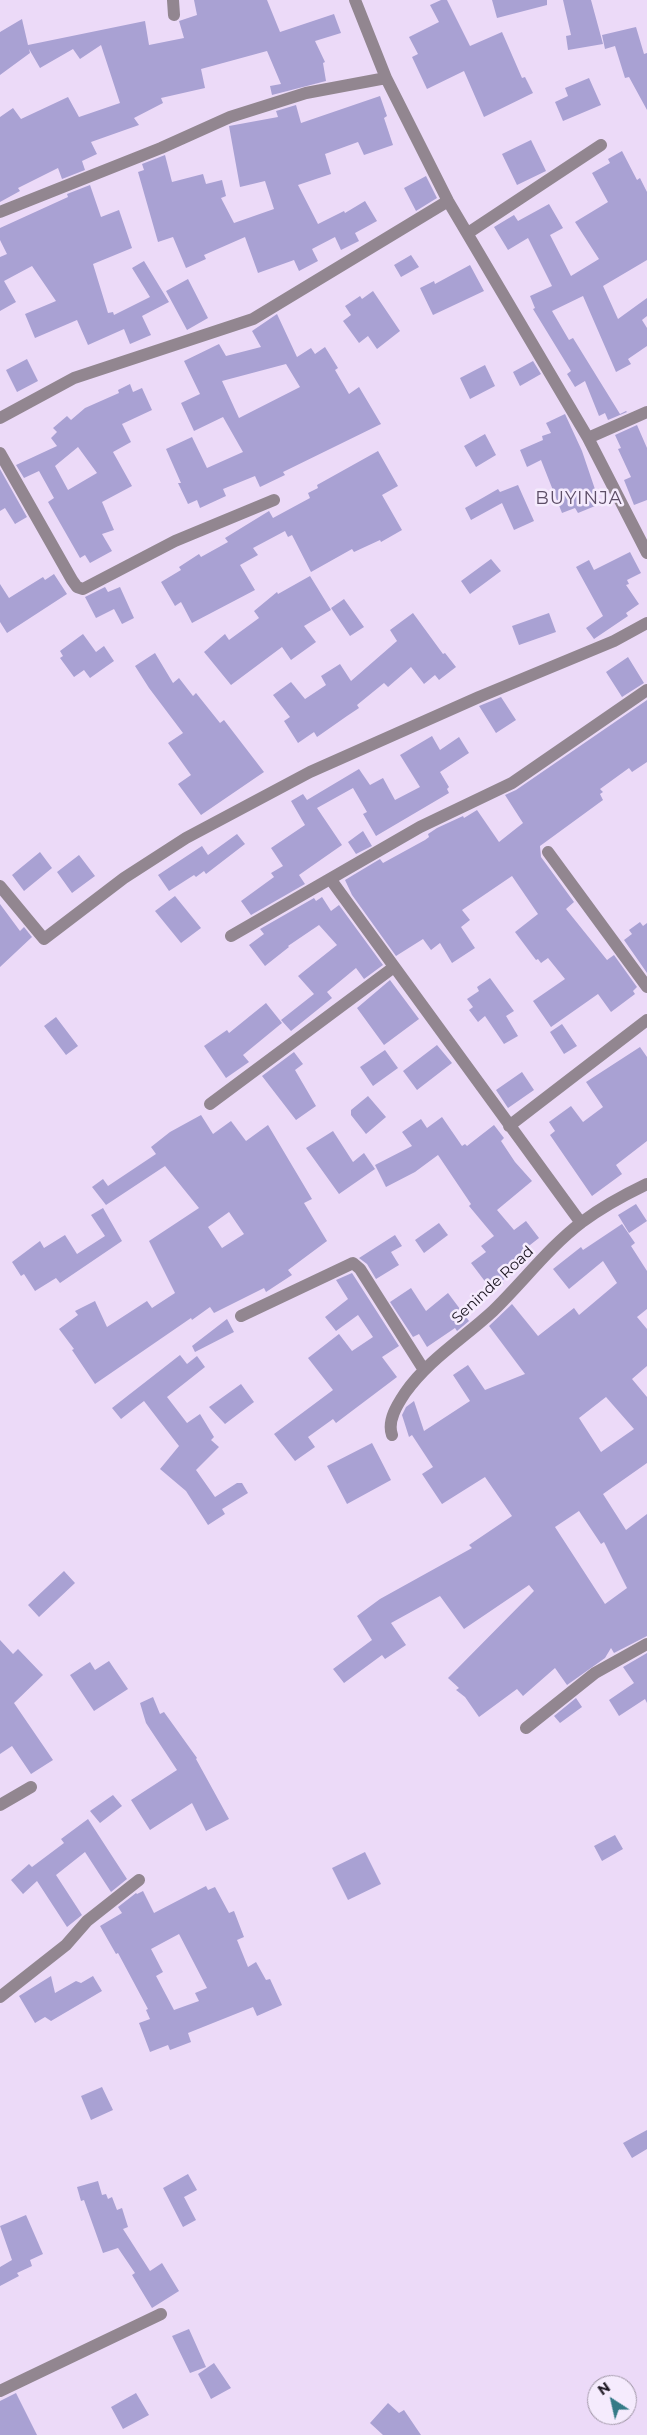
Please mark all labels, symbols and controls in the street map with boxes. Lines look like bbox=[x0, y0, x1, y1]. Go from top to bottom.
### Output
district label: BUYINJA bbox=[534, 488, 624, 510]
street label: Seninde Road bbox=[448, 1243, 538, 1327]
north arrow bbox=[587, 2375, 637, 2425]
text: N bbox=[594, 2378, 614, 2399]

